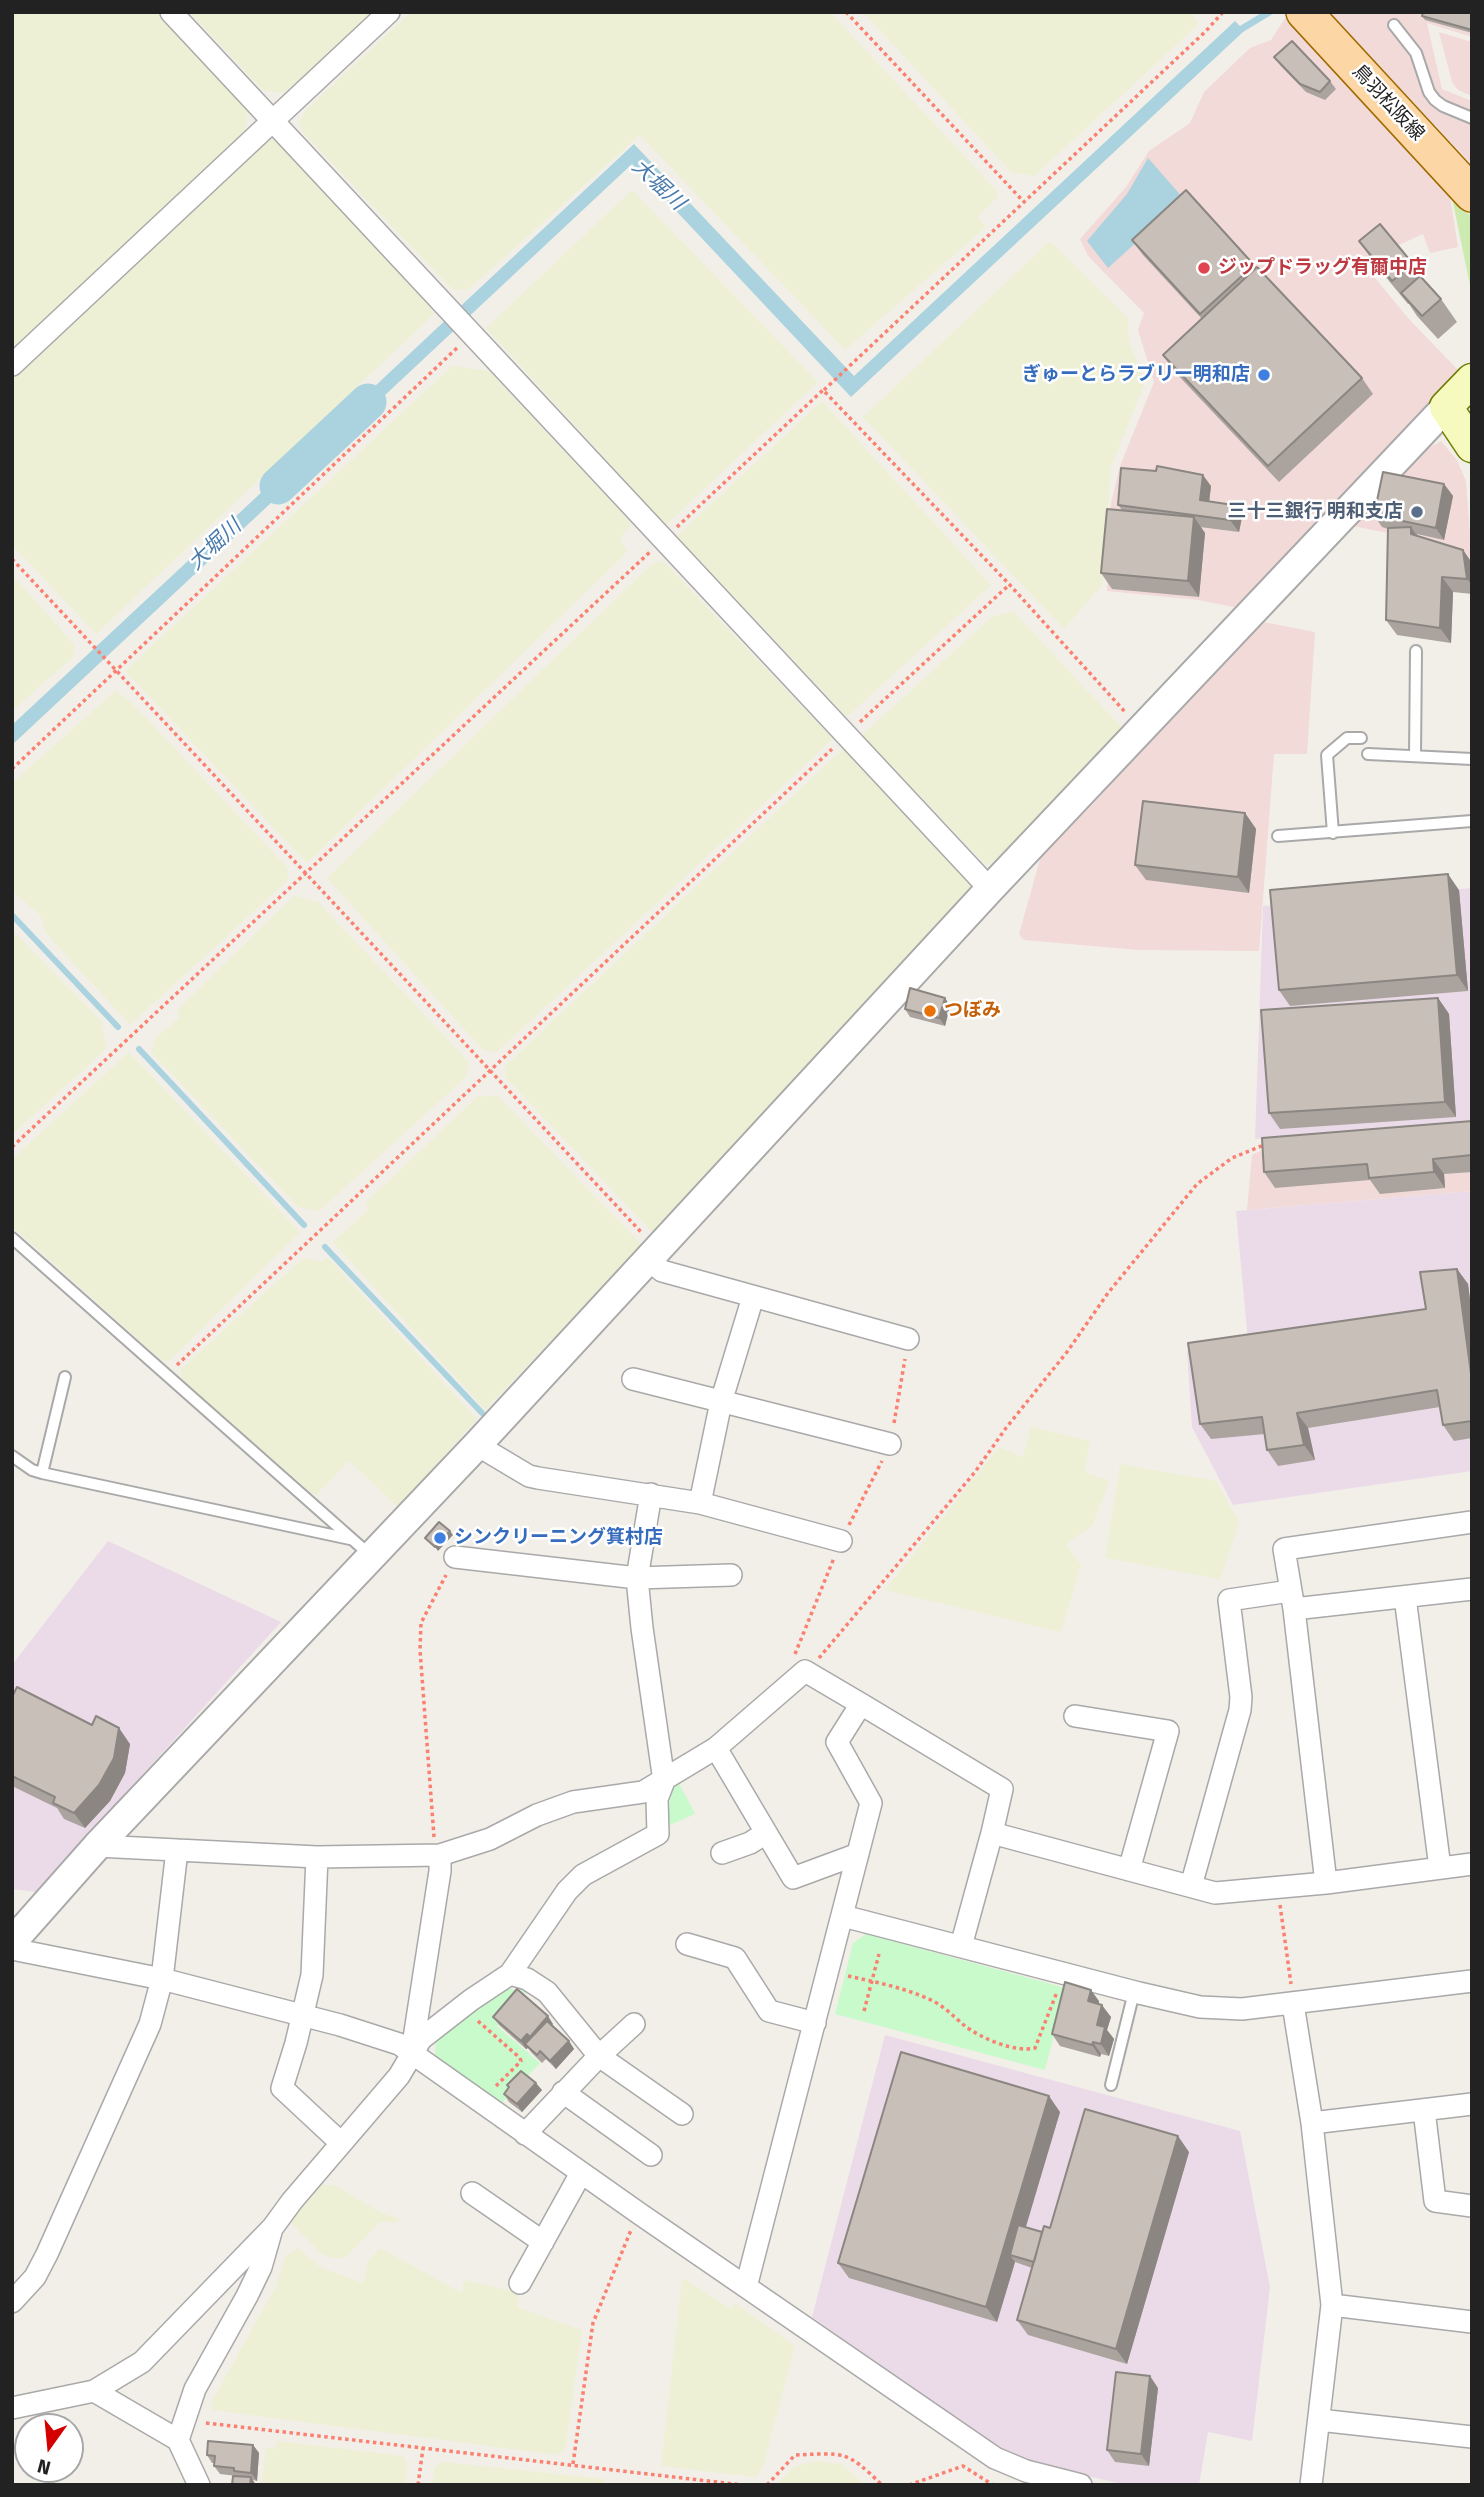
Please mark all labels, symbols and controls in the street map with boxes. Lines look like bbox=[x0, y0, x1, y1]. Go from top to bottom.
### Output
street label: 鳥羽松阪線 bbox=[1347, 60, 1429, 146]
water label: 大堀川 bbox=[626, 154, 690, 216]
place label: ジップドラッグ有爾中店 bbox=[1218, 257, 1427, 279]
marker: ジップドラッグ有爾中店 bbox=[1196, 260, 1212, 276]
place label: ぎゅーとらラブリー明和店 bbox=[1022, 364, 1250, 386]
marker: ぎゅーとらラブリー明和店 bbox=[1256, 367, 1272, 383]
place label: 三十三銀行 明和支店 bbox=[1227, 501, 1403, 523]
marker: 三十三銀行 明和支店 bbox=[1409, 504, 1425, 520]
water label: 大堀川 bbox=[183, 514, 247, 576]
place label: つぼみ bbox=[944, 1000, 1001, 1022]
marker: つぼみ bbox=[922, 1003, 938, 1019]
place label: シンクリーニング箕村店 bbox=[454, 1527, 663, 1549]
marker: シンクリーニング箕村店 bbox=[432, 1530, 448, 1546]
north arrow bbox=[14, 2413, 84, 2483]
text: N bbox=[35, 2454, 53, 2480]

